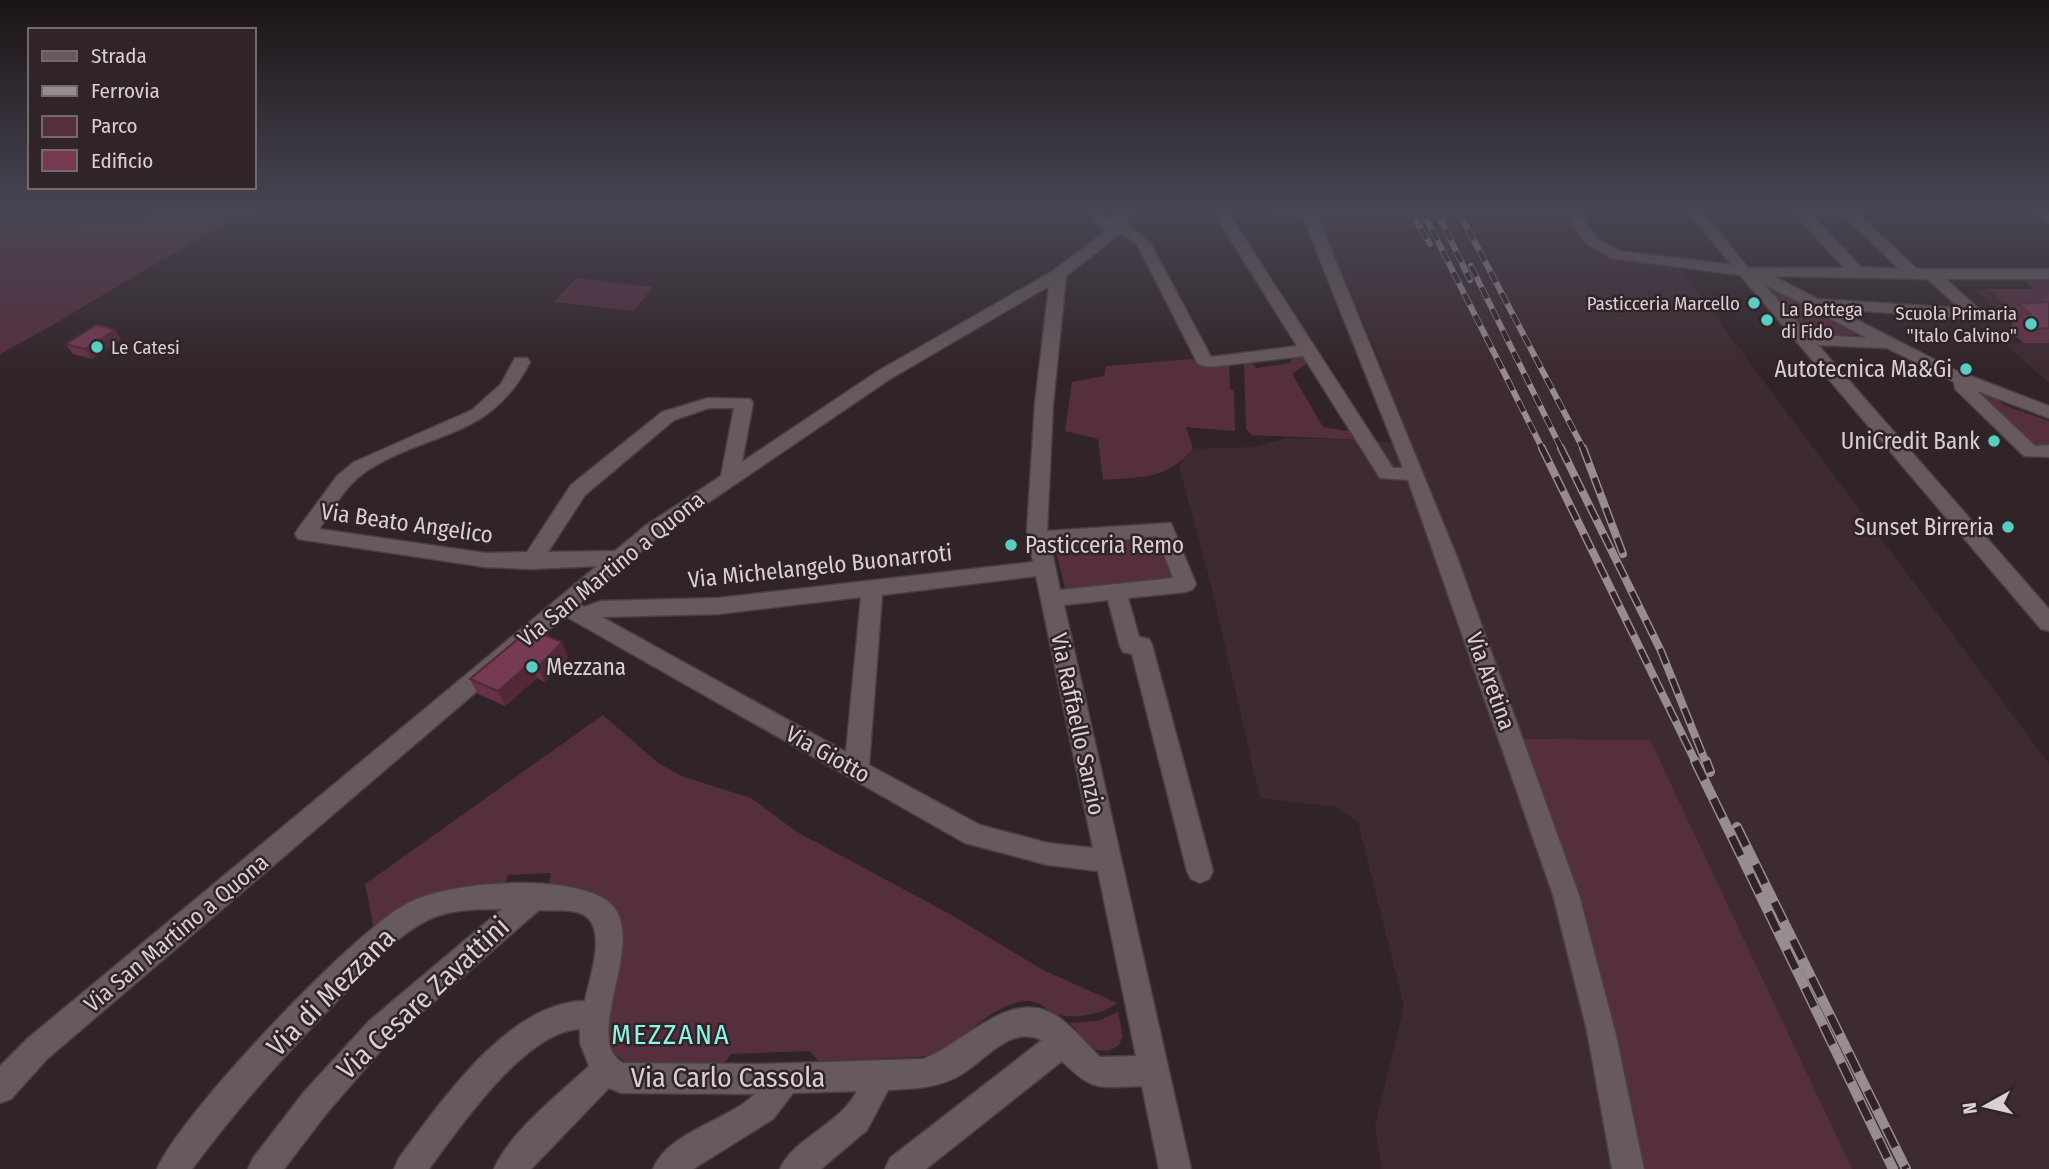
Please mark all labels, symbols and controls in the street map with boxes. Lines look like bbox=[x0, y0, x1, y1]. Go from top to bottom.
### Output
legend bbox=[28, 28, 256, 189]
text: Strada bbox=[91, 43, 147, 69]
text: Ferrovia bbox=[91, 78, 160, 104]
text: Parco bbox=[91, 113, 138, 139]
text: Edificio bbox=[91, 148, 153, 174]
place label: Pasticceria Marcello bbox=[1587, 292, 1740, 315]
marker: Pasticceria Marcello bbox=[1746, 295, 1762, 311]
place label: La Bottega di Fido bbox=[1781, 298, 1863, 343]
place label: Scuola Primaria "Italo Calvino" bbox=[1895, 302, 2017, 347]
marker: La Bottega di Fido bbox=[1759, 312, 1775, 328]
marker: Scuola Primaria "Italo Calvino" bbox=[2023, 316, 2039, 332]
place label: Le Catesi bbox=[111, 336, 180, 359]
marker: Le Catesi bbox=[89, 339, 105, 355]
place label: Autotecnica Ma&Gi bbox=[1774, 355, 1952, 383]
marker: Autotecnica Ma&Gi bbox=[1958, 361, 1974, 377]
place label: UniCredit Bank bbox=[1841, 427, 1980, 455]
marker: UniCredit Bank bbox=[1986, 433, 2002, 449]
street label: Via San Martino a Quona bbox=[512, 485, 710, 653]
street label: Via Beato Angelico bbox=[319, 497, 495, 549]
place label: Sunset Birreria bbox=[1854, 513, 1994, 541]
marker: Sunset Birreria bbox=[2000, 519, 2016, 535]
place label: Pasticceria Remo bbox=[1025, 531, 1184, 559]
marker: Pasticceria Remo bbox=[1003, 537, 1019, 553]
street label: Via Michelangelo Buonarroti bbox=[687, 538, 953, 594]
street label: Via Aretina bbox=[1460, 628, 1522, 734]
street label: Via Raffaello Sanzio bbox=[1045, 630, 1111, 818]
place label: Mezzana bbox=[546, 653, 626, 681]
marker: Mezzana bbox=[524, 659, 540, 675]
street label: Via Giotto bbox=[781, 719, 875, 789]
street label: Via San Martino a Quona bbox=[78, 848, 274, 1018]
street label: Via Cesare Zavattini bbox=[330, 910, 516, 1086]
street label: Via di Mezzana bbox=[260, 921, 402, 1063]
district label: MEZZANA bbox=[611, 1018, 731, 1051]
street label: Via Carlo Cassola bbox=[631, 1061, 825, 1094]
north arrow bbox=[1951, 1071, 2021, 1141]
text: N bbox=[1957, 1101, 1982, 1116]

